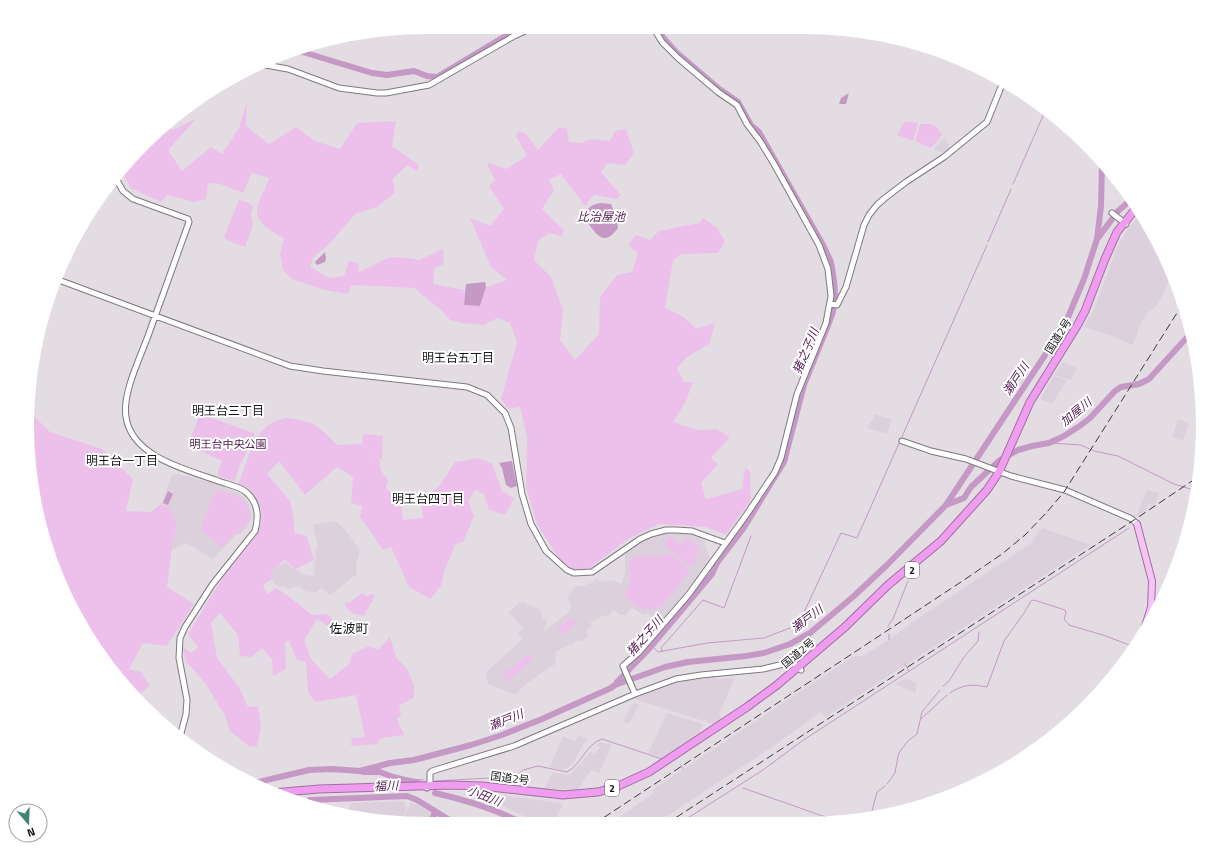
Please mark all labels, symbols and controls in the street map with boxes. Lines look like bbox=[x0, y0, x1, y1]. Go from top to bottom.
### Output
water label: 比治屋池 bbox=[577, 207, 626, 226]
street label: 国道2号 bbox=[1041, 315, 1075, 357]
water label: 猪之子川 bbox=[787, 323, 824, 377]
district label: 明王台五丁目 bbox=[422, 348, 494, 367]
water label: 瀬戸川 bbox=[998, 357, 1035, 399]
water label: 加屋川 bbox=[1056, 391, 1097, 430]
district label: 明王台三丁目 bbox=[192, 401, 264, 420]
park label: 明王台中央公園 bbox=[190, 436, 267, 452]
district label: 明王台一丁目 bbox=[86, 451, 158, 470]
district label: 明王台四丁目 bbox=[392, 489, 464, 508]
road number: 2 bbox=[905, 562, 919, 578]
water label: 瀬戸川 bbox=[787, 599, 828, 637]
water label: 猪之子川 bbox=[622, 610, 669, 660]
district label: 佐波町 bbox=[329, 618, 369, 638]
street label: 国道2号 bbox=[778, 634, 818, 672]
water label: 瀬戸川 bbox=[486, 703, 528, 735]
street label: 国道2号 bbox=[490, 768, 530, 788]
water label: 福川 bbox=[374, 776, 400, 795]
water label: 小田川 bbox=[464, 780, 506, 812]
road number: 2 bbox=[605, 780, 619, 796]
north arrow bbox=[8, 803, 48, 843]
text: N bbox=[25, 824, 37, 841]

